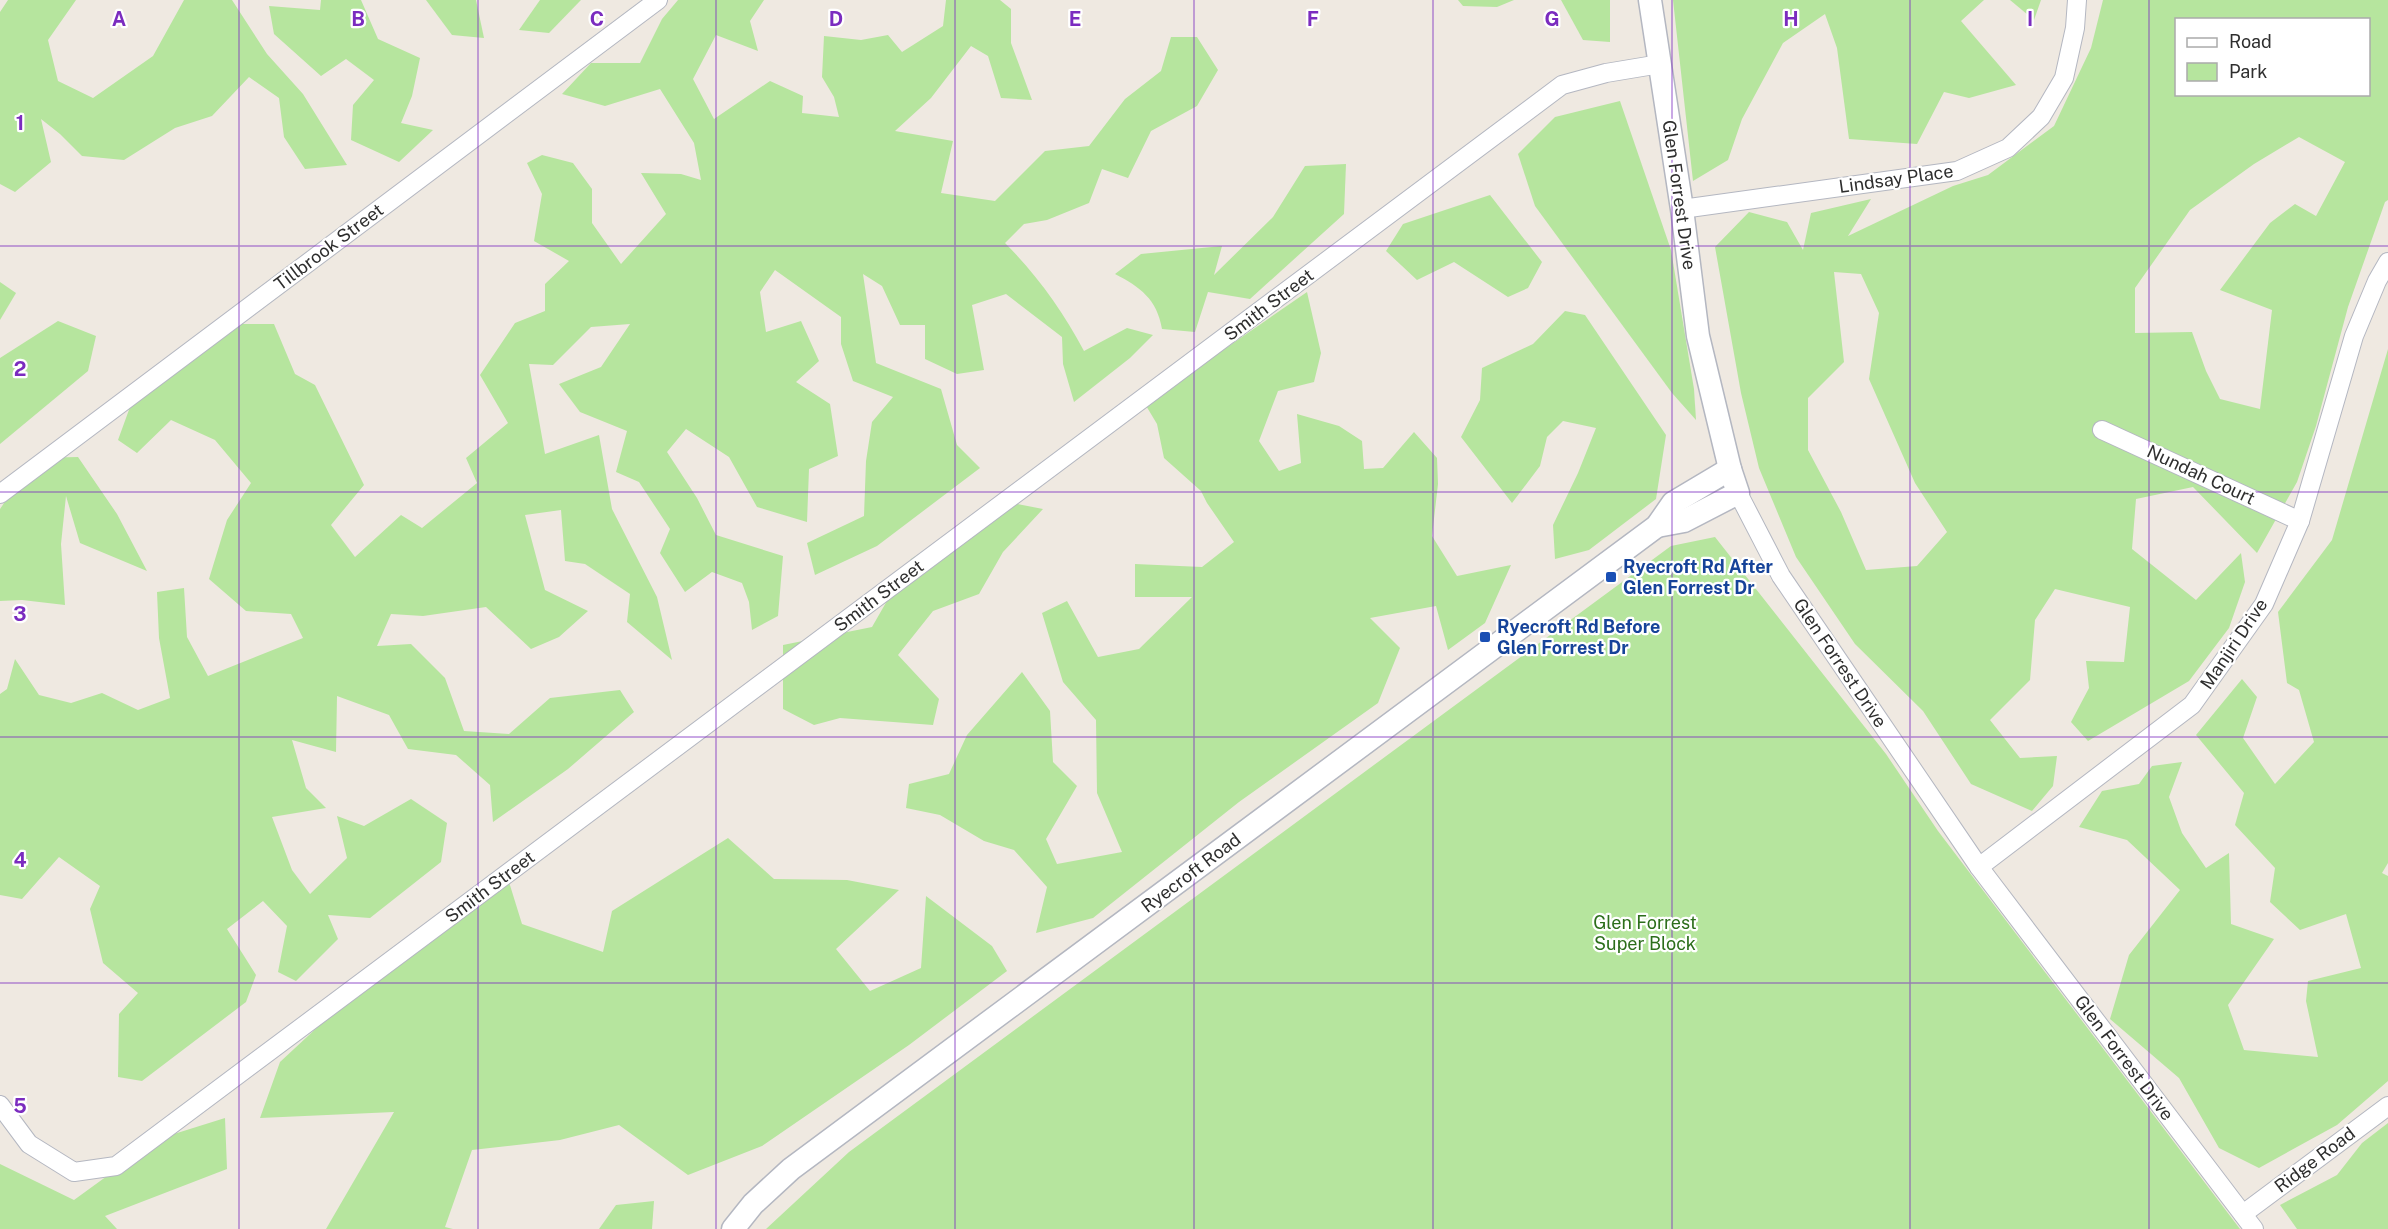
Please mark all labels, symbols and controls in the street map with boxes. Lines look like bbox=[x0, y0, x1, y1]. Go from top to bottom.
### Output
text: A bbox=[112, 7, 126, 31]
text: B bbox=[351, 7, 365, 31]
text: C bbox=[590, 7, 604, 31]
text: D bbox=[829, 7, 843, 31]
text: E bbox=[1069, 7, 1081, 31]
text: F bbox=[1307, 7, 1319, 31]
text: G bbox=[1544, 7, 1560, 31]
text: H bbox=[1783, 7, 1799, 31]
text: I bbox=[2027, 7, 2033, 31]
legend bbox=[2175, 18, 2370, 96]
text: Road bbox=[2229, 31, 2272, 52]
text: Park bbox=[2229, 61, 2267, 82]
text: 1 bbox=[16, 111, 24, 135]
street label: Glen Forrest Drive bbox=[1659, 119, 1700, 271]
street label: Lindsay Place bbox=[1837, 160, 1955, 197]
street label: Tillbrook Street bbox=[270, 199, 387, 294]
street label: Smith Street bbox=[1220, 264, 1318, 345]
text: 2 bbox=[14, 357, 26, 381]
street label: Nundah Court bbox=[2144, 440, 2259, 509]
street label: Smith Street bbox=[830, 555, 928, 636]
place label: Ryecroft Rd After Glen Forrest Dr bbox=[1623, 556, 1774, 598]
marker: Ryecroft Rd After Glen Forrest Dr bbox=[1604, 570, 1618, 584]
street label: Glen Forrest Drive bbox=[1789, 594, 1891, 731]
street label: Manjiri Drive bbox=[2196, 594, 2272, 693]
text: 3 bbox=[13, 602, 27, 626]
place label: Ryecroft Rd Before Glen Forrest Dr bbox=[1497, 616, 1661, 658]
marker: Ryecroft Rd Before Glen Forrest Dr bbox=[1478, 630, 1492, 644]
street label: Ryecroft Road bbox=[1137, 828, 1244, 917]
street label: Smith Street bbox=[441, 846, 539, 927]
text: 4 bbox=[13, 848, 27, 872]
park label: Glen Forrest Super Block bbox=[1593, 912, 1697, 954]
street label: Glen Forrest Drive bbox=[2071, 991, 2178, 1124]
text: 5 bbox=[13, 1094, 27, 1118]
street label: Ridge Road bbox=[2270, 1123, 2359, 1197]

